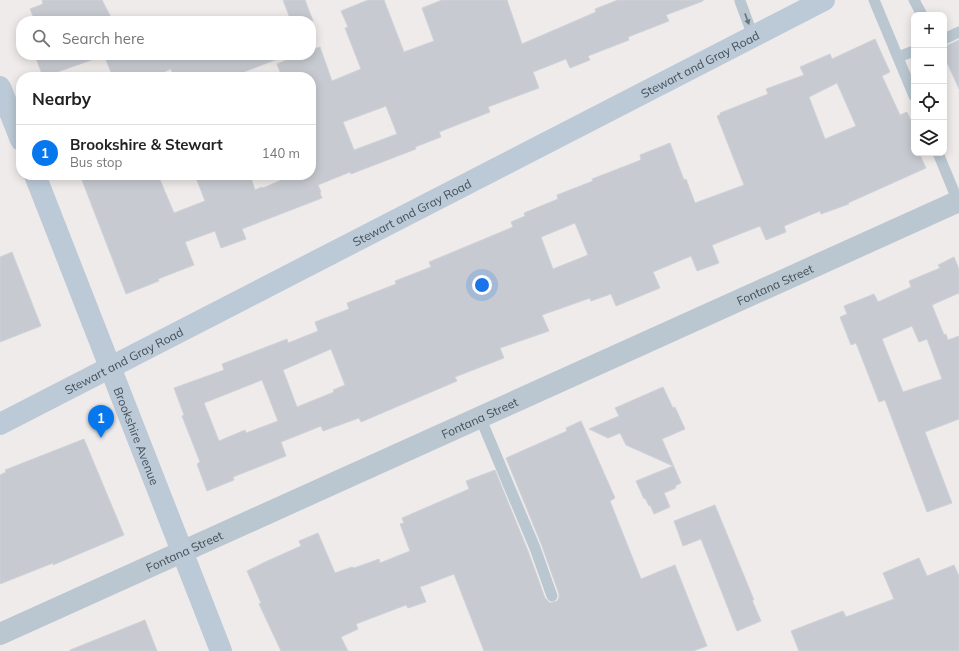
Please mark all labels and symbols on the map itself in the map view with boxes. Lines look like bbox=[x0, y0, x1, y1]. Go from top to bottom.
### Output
one-way arrow bbox=[744, 13, 750, 25]
street label: Stewart and Gray Road bbox=[638, 27, 762, 101]
street label: Stewart and Gray Road bbox=[350, 175, 474, 249]
street label: Fontana Street bbox=[734, 260, 815, 308]
your location bbox=[472, 275, 492, 295]
street label: Stewart and Gray Road bbox=[62, 324, 185, 397]
street label: Brookshire Avenue bbox=[111, 385, 163, 487]
street label: Fontana Street bbox=[439, 394, 520, 441]
pin: 1 bbox=[88, 405, 114, 438]
street label: Fontana Street bbox=[143, 527, 225, 575]

